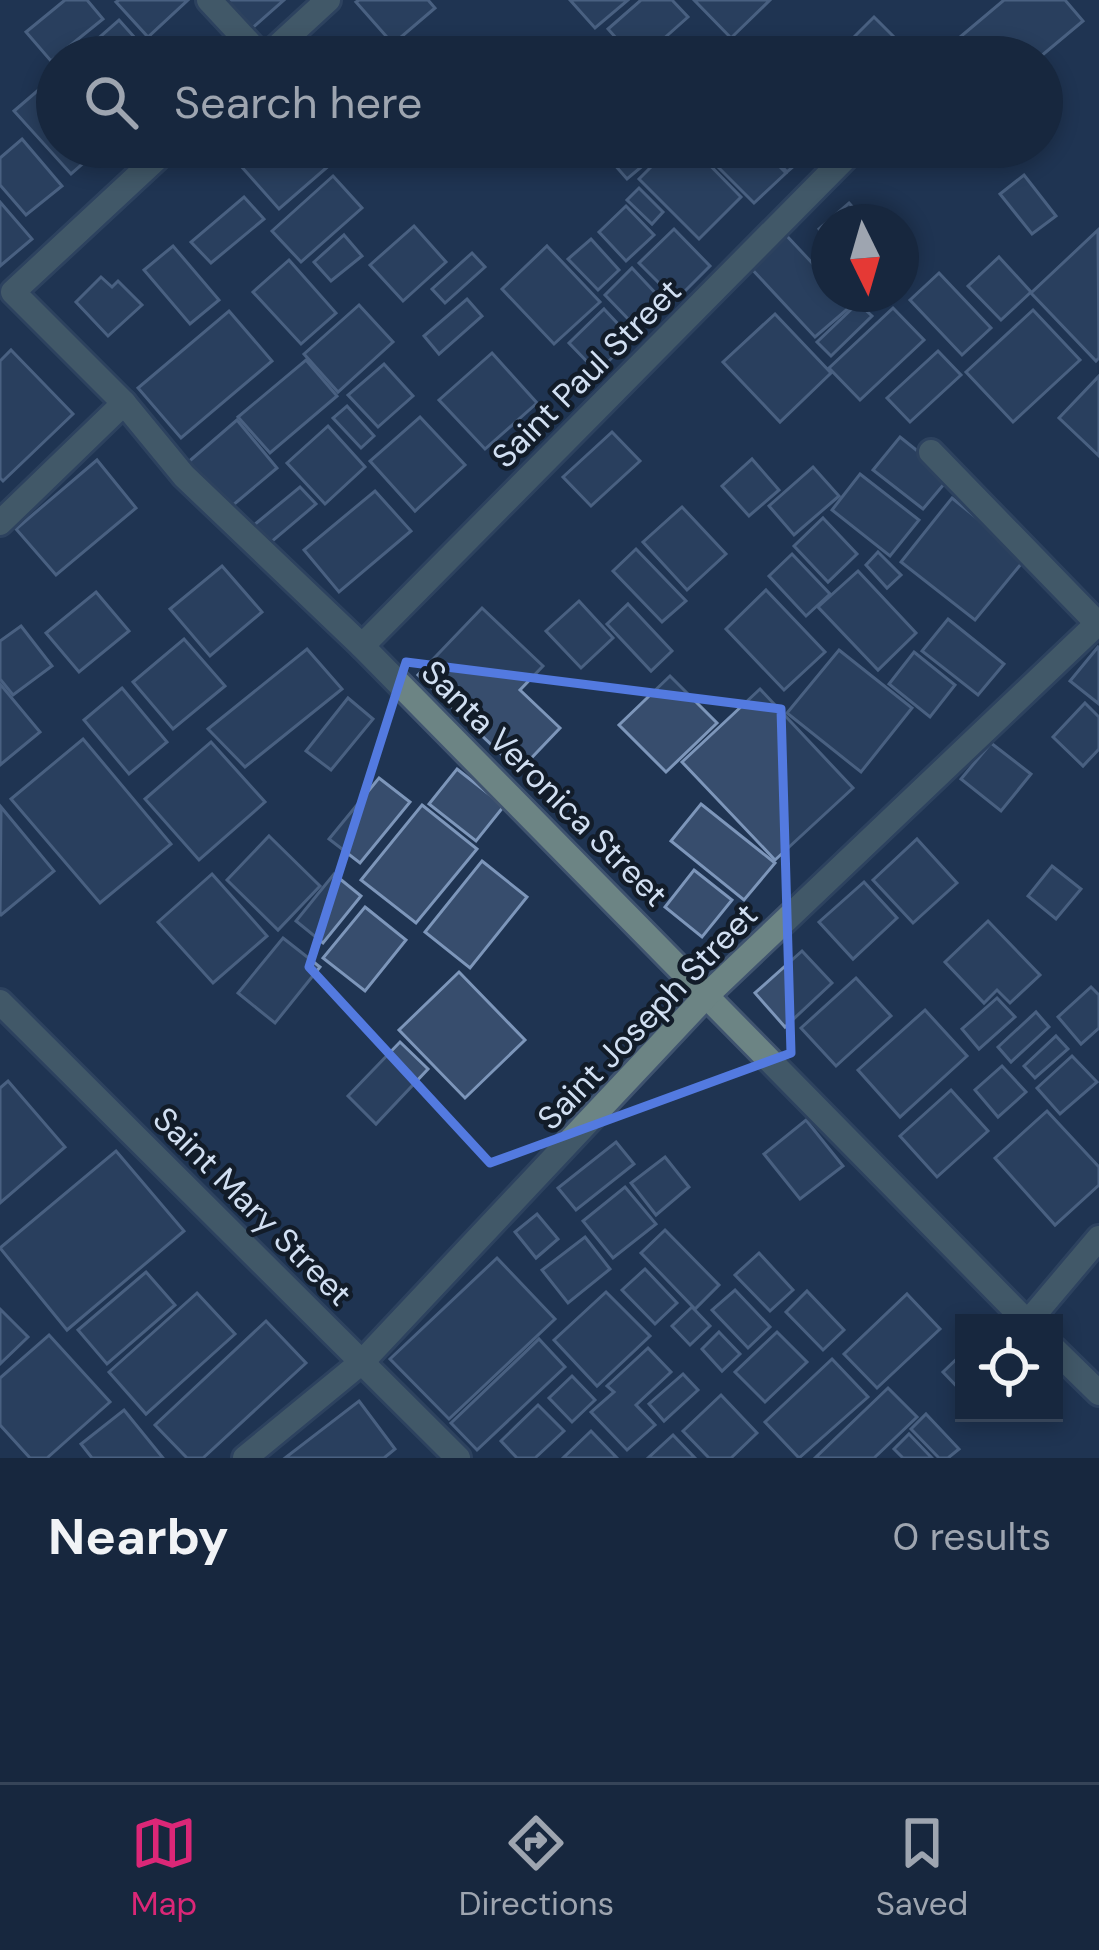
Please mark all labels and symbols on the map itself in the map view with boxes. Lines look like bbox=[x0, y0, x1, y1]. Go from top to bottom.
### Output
north arrow bbox=[811, 204, 919, 312]
street label: Saint Paul Street bbox=[483, 270, 690, 477]
street label: Santa Veronica Street bbox=[412, 651, 677, 916]
street label: Saint Joseph Street bbox=[528, 894, 767, 1139]
street label: Saint Mary Street bbox=[144, 1098, 361, 1315]

